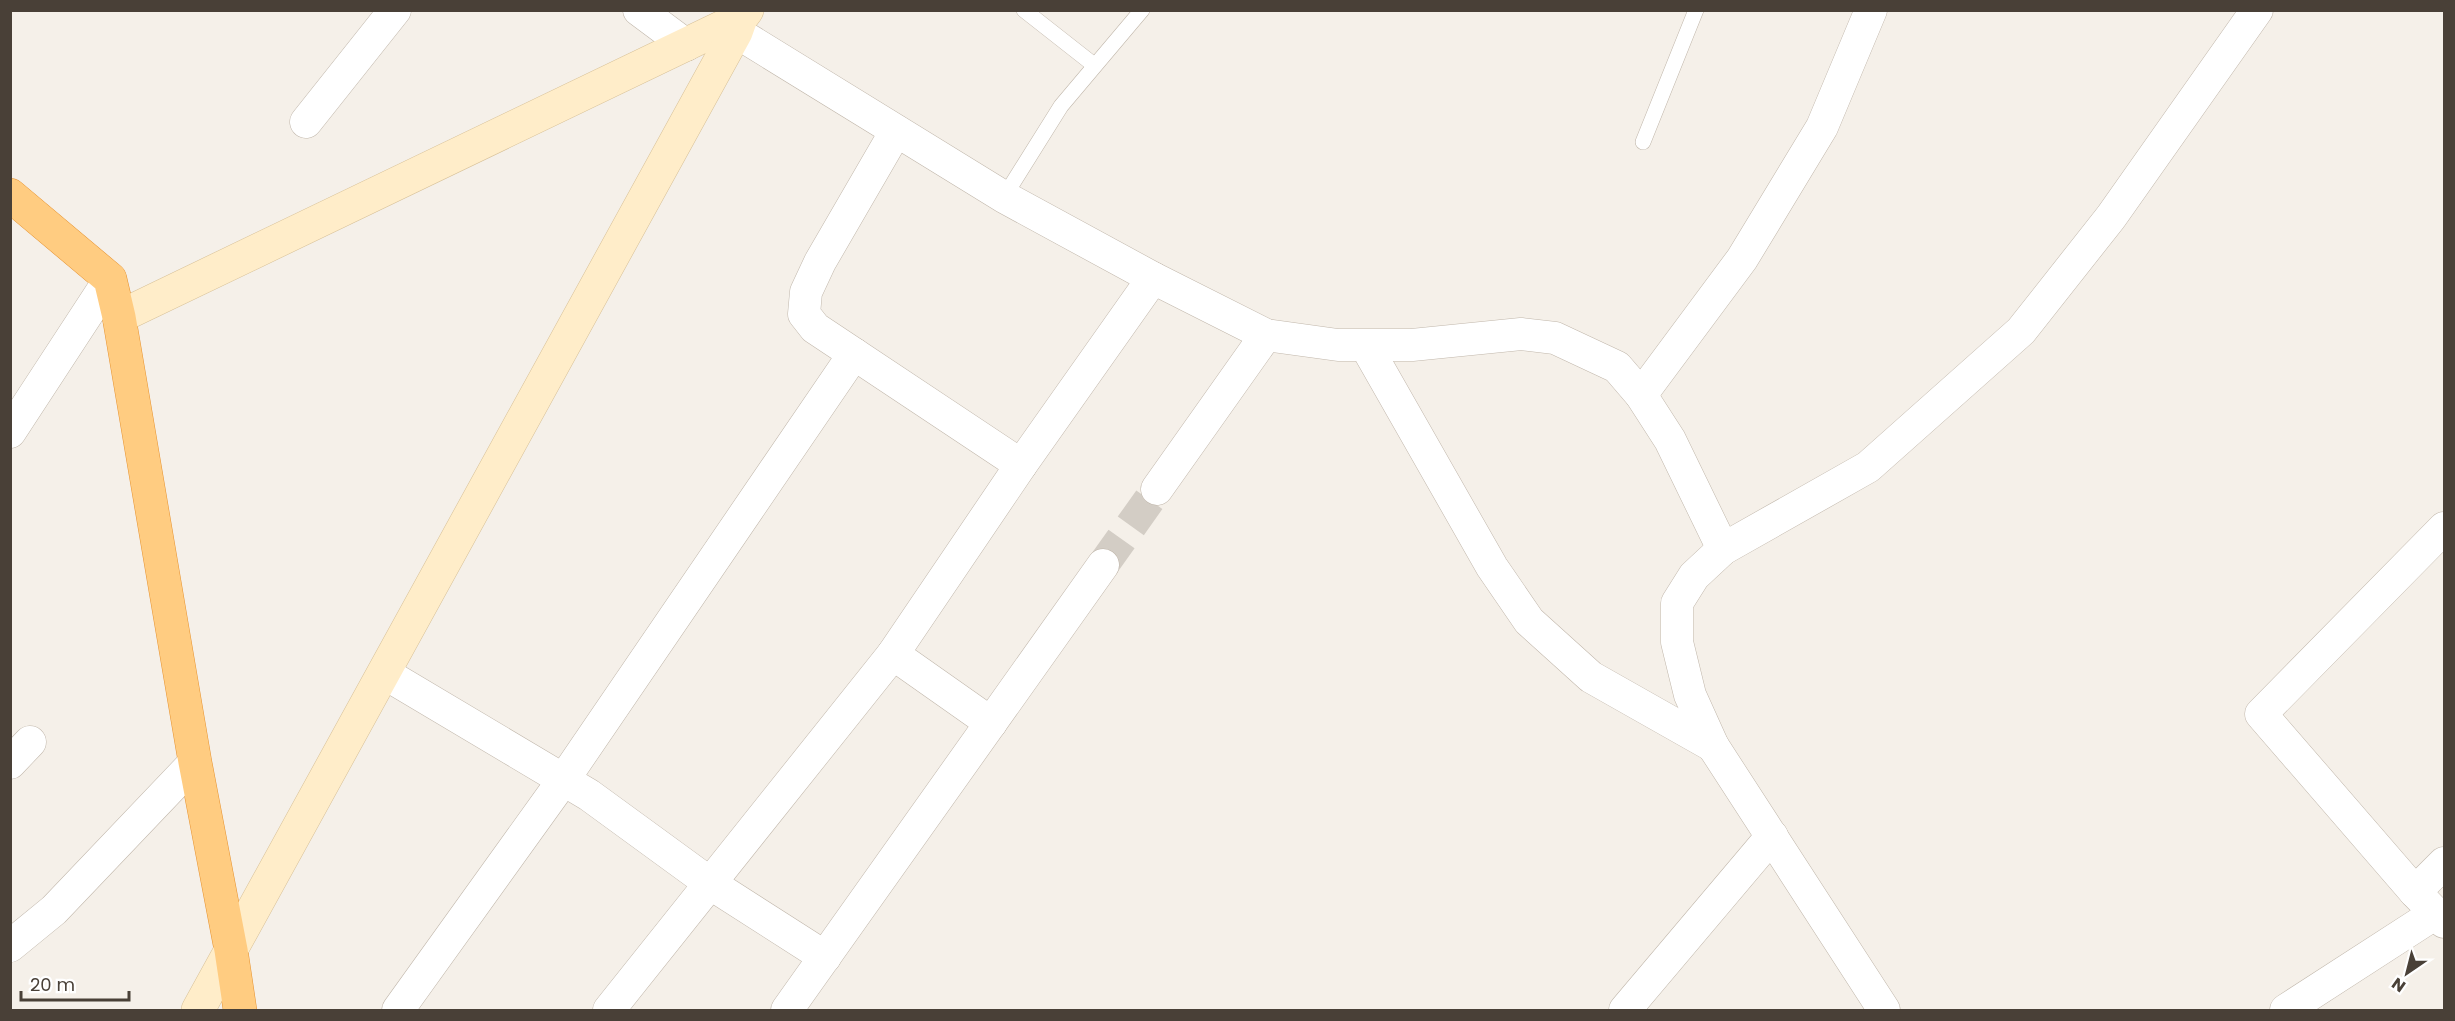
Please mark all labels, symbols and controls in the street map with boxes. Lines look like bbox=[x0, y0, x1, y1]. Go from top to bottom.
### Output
north arrow bbox=[2377, 943, 2437, 1003]
scale bar bbox=[21, 964, 129, 1002]
text: 20 m bbox=[30, 972, 75, 997]
text: N bbox=[2387, 972, 2410, 998]

